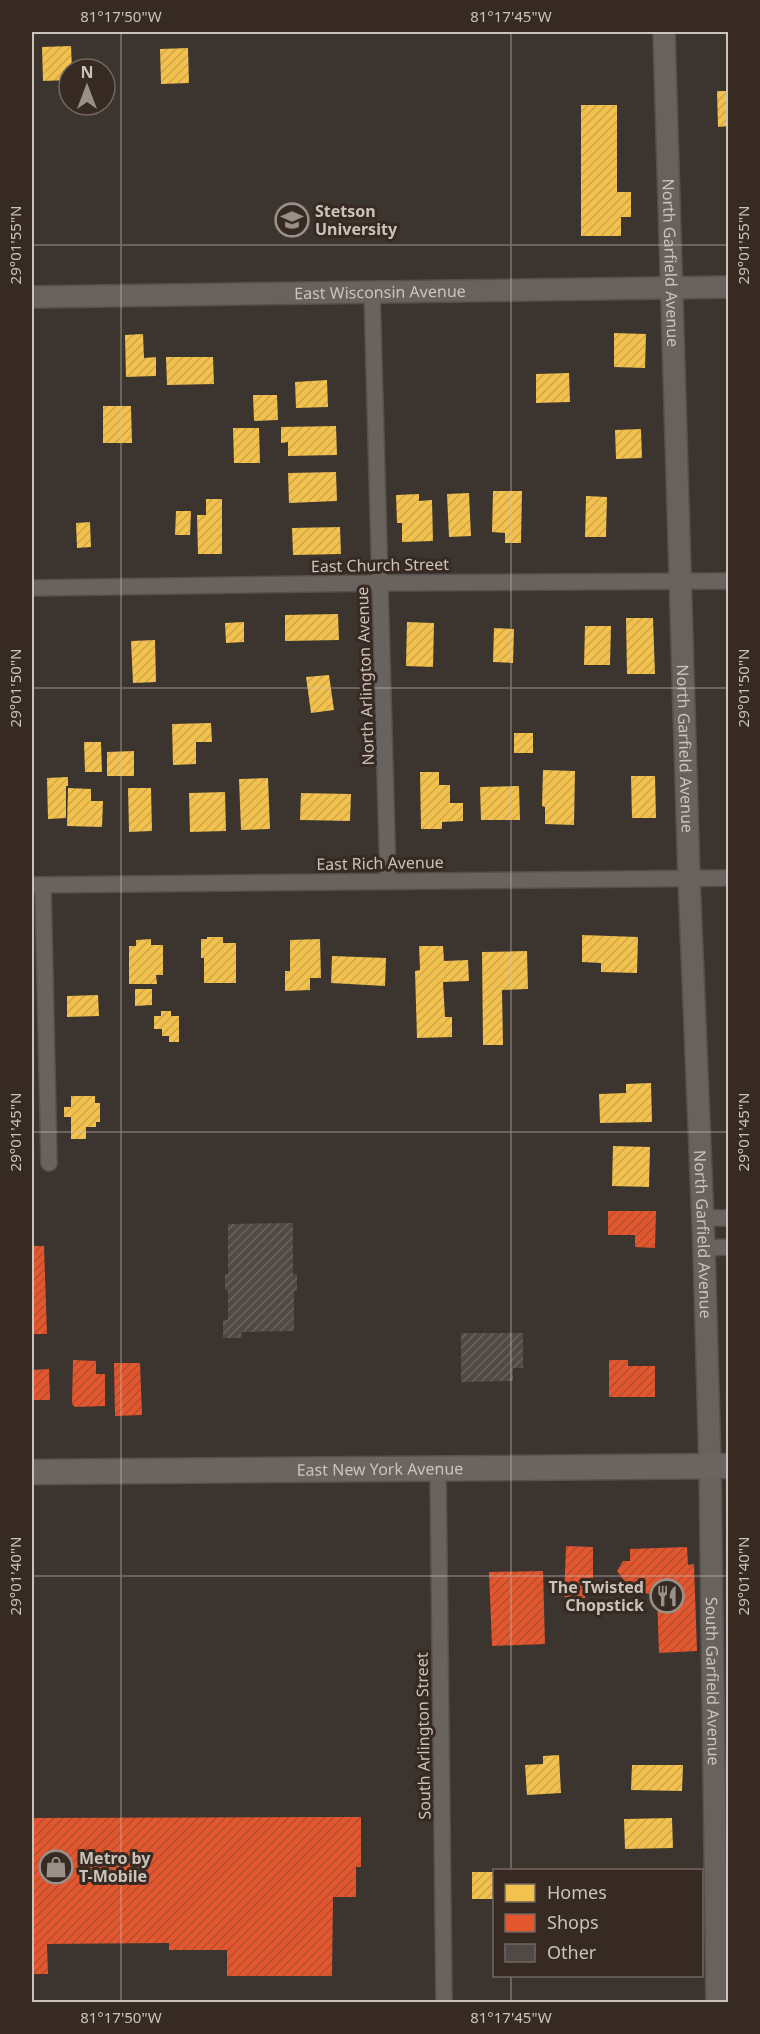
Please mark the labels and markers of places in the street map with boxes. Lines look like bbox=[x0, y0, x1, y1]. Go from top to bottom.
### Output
place label: Stetson University bbox=[315, 200, 398, 240]
school or university icon: Stetson University bbox=[274, 202, 310, 238]
place label: The Twisted Chopstick bbox=[549, 1576, 644, 1616]
restaurant icon: The Twisted Chopstick bbox=[649, 1578, 685, 1614]
place label: Metro by T-Mobile bbox=[79, 1847, 151, 1887]
shop icon: Metro by T-Mobile bbox=[38, 1849, 74, 1885]

